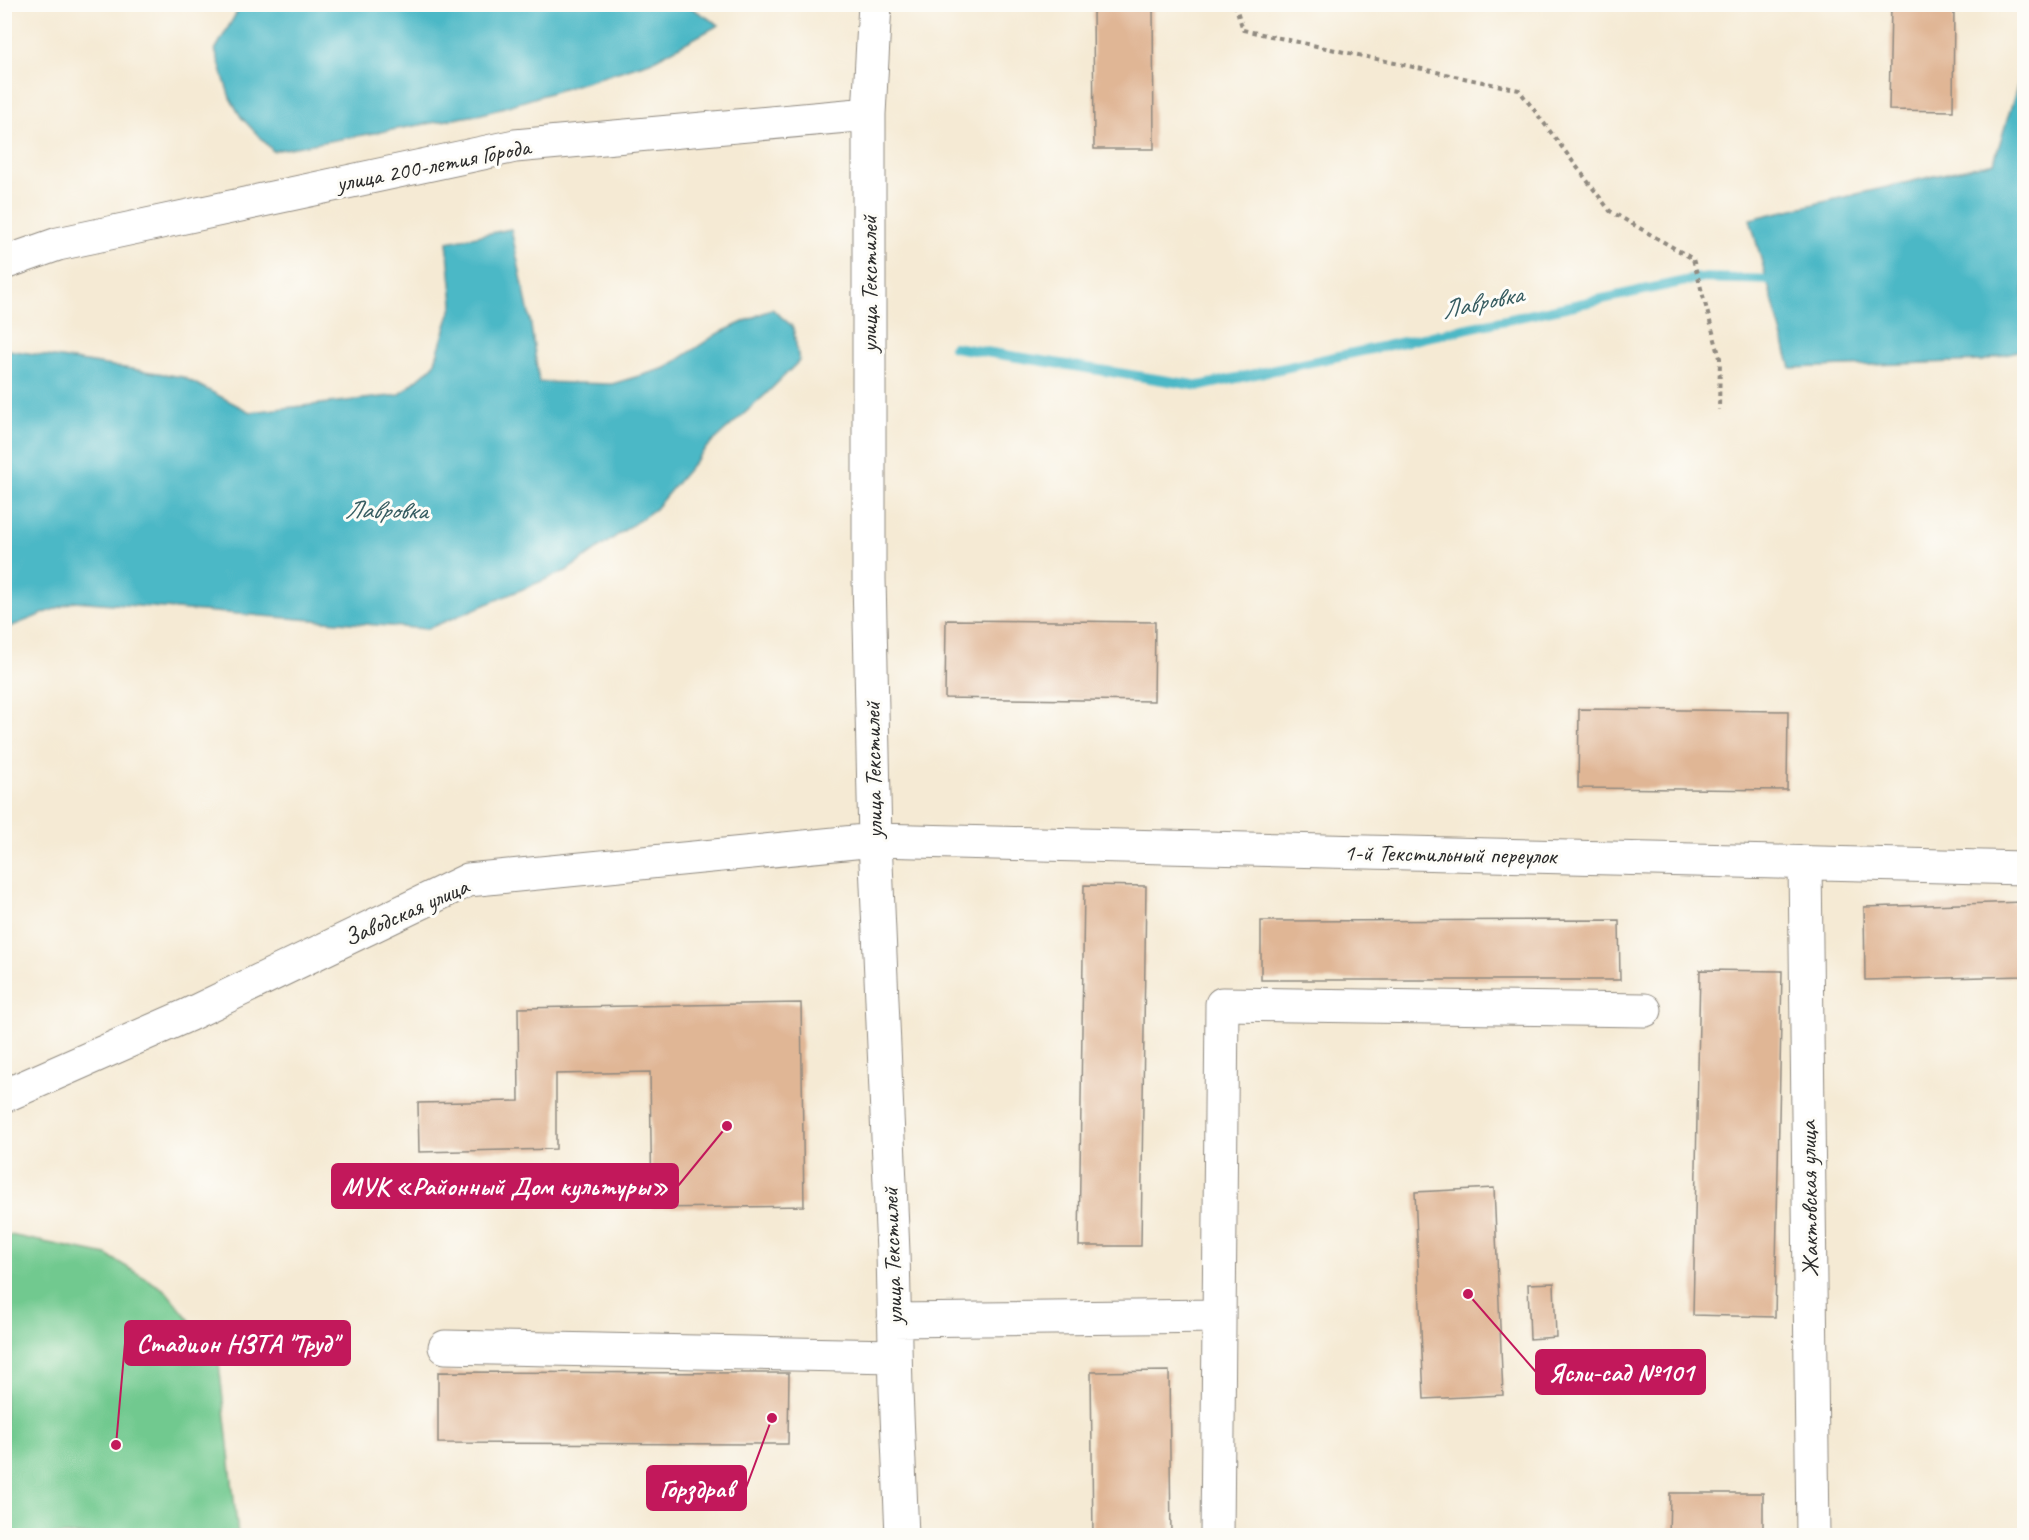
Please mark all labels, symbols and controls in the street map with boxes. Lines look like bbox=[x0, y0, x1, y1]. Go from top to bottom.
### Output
street label: улица 200-летия Города bbox=[332, 131, 535, 199]
street label: улица Текстилей bbox=[854, 214, 884, 354]
water label: Лавровка bbox=[1438, 277, 1529, 327]
water label: Лавровка bbox=[345, 493, 431, 527]
street label: улица Текстилей bbox=[857, 699, 889, 841]
street label: 1-й Текстильный переулок bbox=[1343, 837, 1559, 871]
street label: Заводская улица bbox=[339, 871, 474, 953]
street label: Жактовская улица bbox=[1793, 1119, 1825, 1277]
callout: МУК «Районный Дом культуры» bbox=[332, 1164, 678, 1208]
text: МУК «Районный Дом культуры» bbox=[342, 1170, 669, 1203]
street label: улица Текстилей bbox=[875, 1185, 909, 1327]
callout: Стадион НЗТА "Труд" bbox=[125, 1321, 350, 1365]
text: Стадион НЗТА "Труд" bbox=[136, 1327, 343, 1360]
callout: Ясли-сад №101 bbox=[1536, 1350, 1705, 1394]
text: Ясли-сад №101 bbox=[1548, 1356, 1697, 1389]
callout: Горздрав bbox=[647, 1466, 746, 1510]
text: Горздрав bbox=[660, 1472, 739, 1505]

